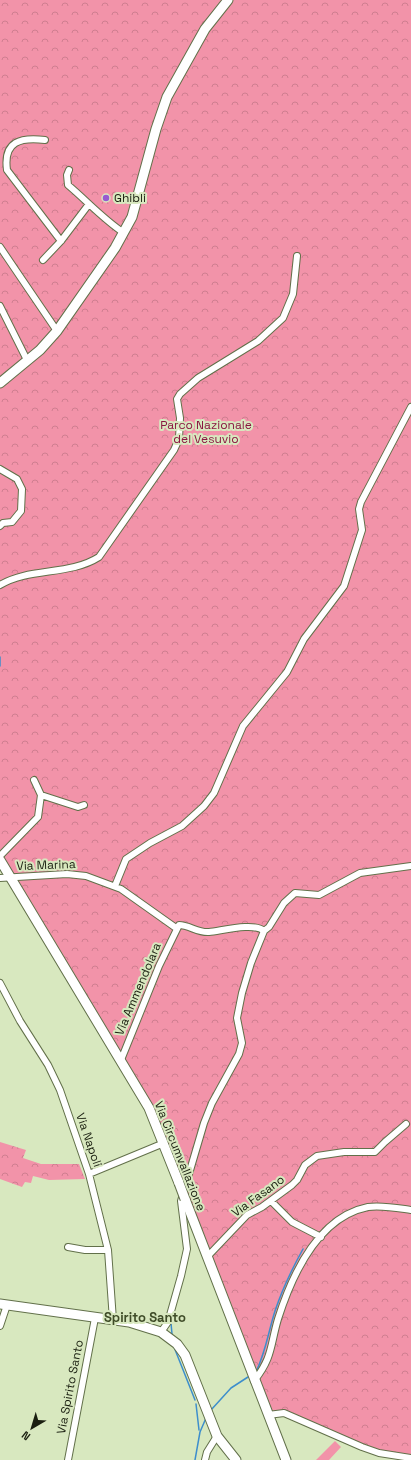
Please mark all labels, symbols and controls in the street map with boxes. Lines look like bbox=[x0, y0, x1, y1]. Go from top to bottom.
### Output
place label: Ghibli bbox=[114, 190, 146, 206]
marker: Ghibli bbox=[101, 193, 111, 203]
park label: Parco Nazionale del Vesuvio bbox=[160, 417, 252, 447]
street label: Via Marina bbox=[16, 856, 76, 874]
street label: Via Ammendolara bbox=[111, 940, 165, 1038]
street label: Via Circumvallazione bbox=[151, 1099, 209, 1213]
street label: Via Napoli bbox=[72, 1111, 106, 1169]
street label: Via Fasano bbox=[228, 1171, 288, 1221]
district label: Spirito Santo bbox=[104, 1309, 186, 1326]
street label: Via Spirito Santo bbox=[53, 1338, 87, 1436]
north arrow bbox=[12, 1408, 52, 1448]
text: N bbox=[19, 1428, 33, 1444]

